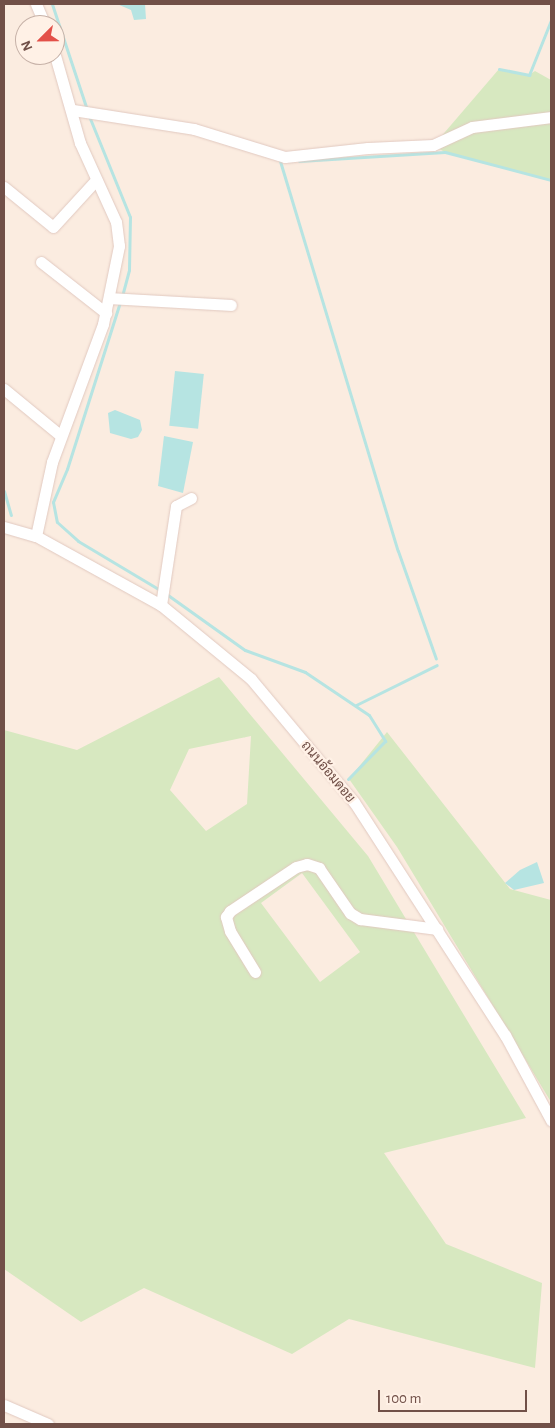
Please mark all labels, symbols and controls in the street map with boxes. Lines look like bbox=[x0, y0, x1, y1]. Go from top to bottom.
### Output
north arrow bbox=[15, 15, 65, 65]
text: N bbox=[19, 38, 35, 53]
street label: ถนนอ้อมดอย bbox=[297, 738, 359, 806]
scale bar bbox=[380, 1380, 529, 1412]
text: 100 m bbox=[386, 1391, 421, 1406]

